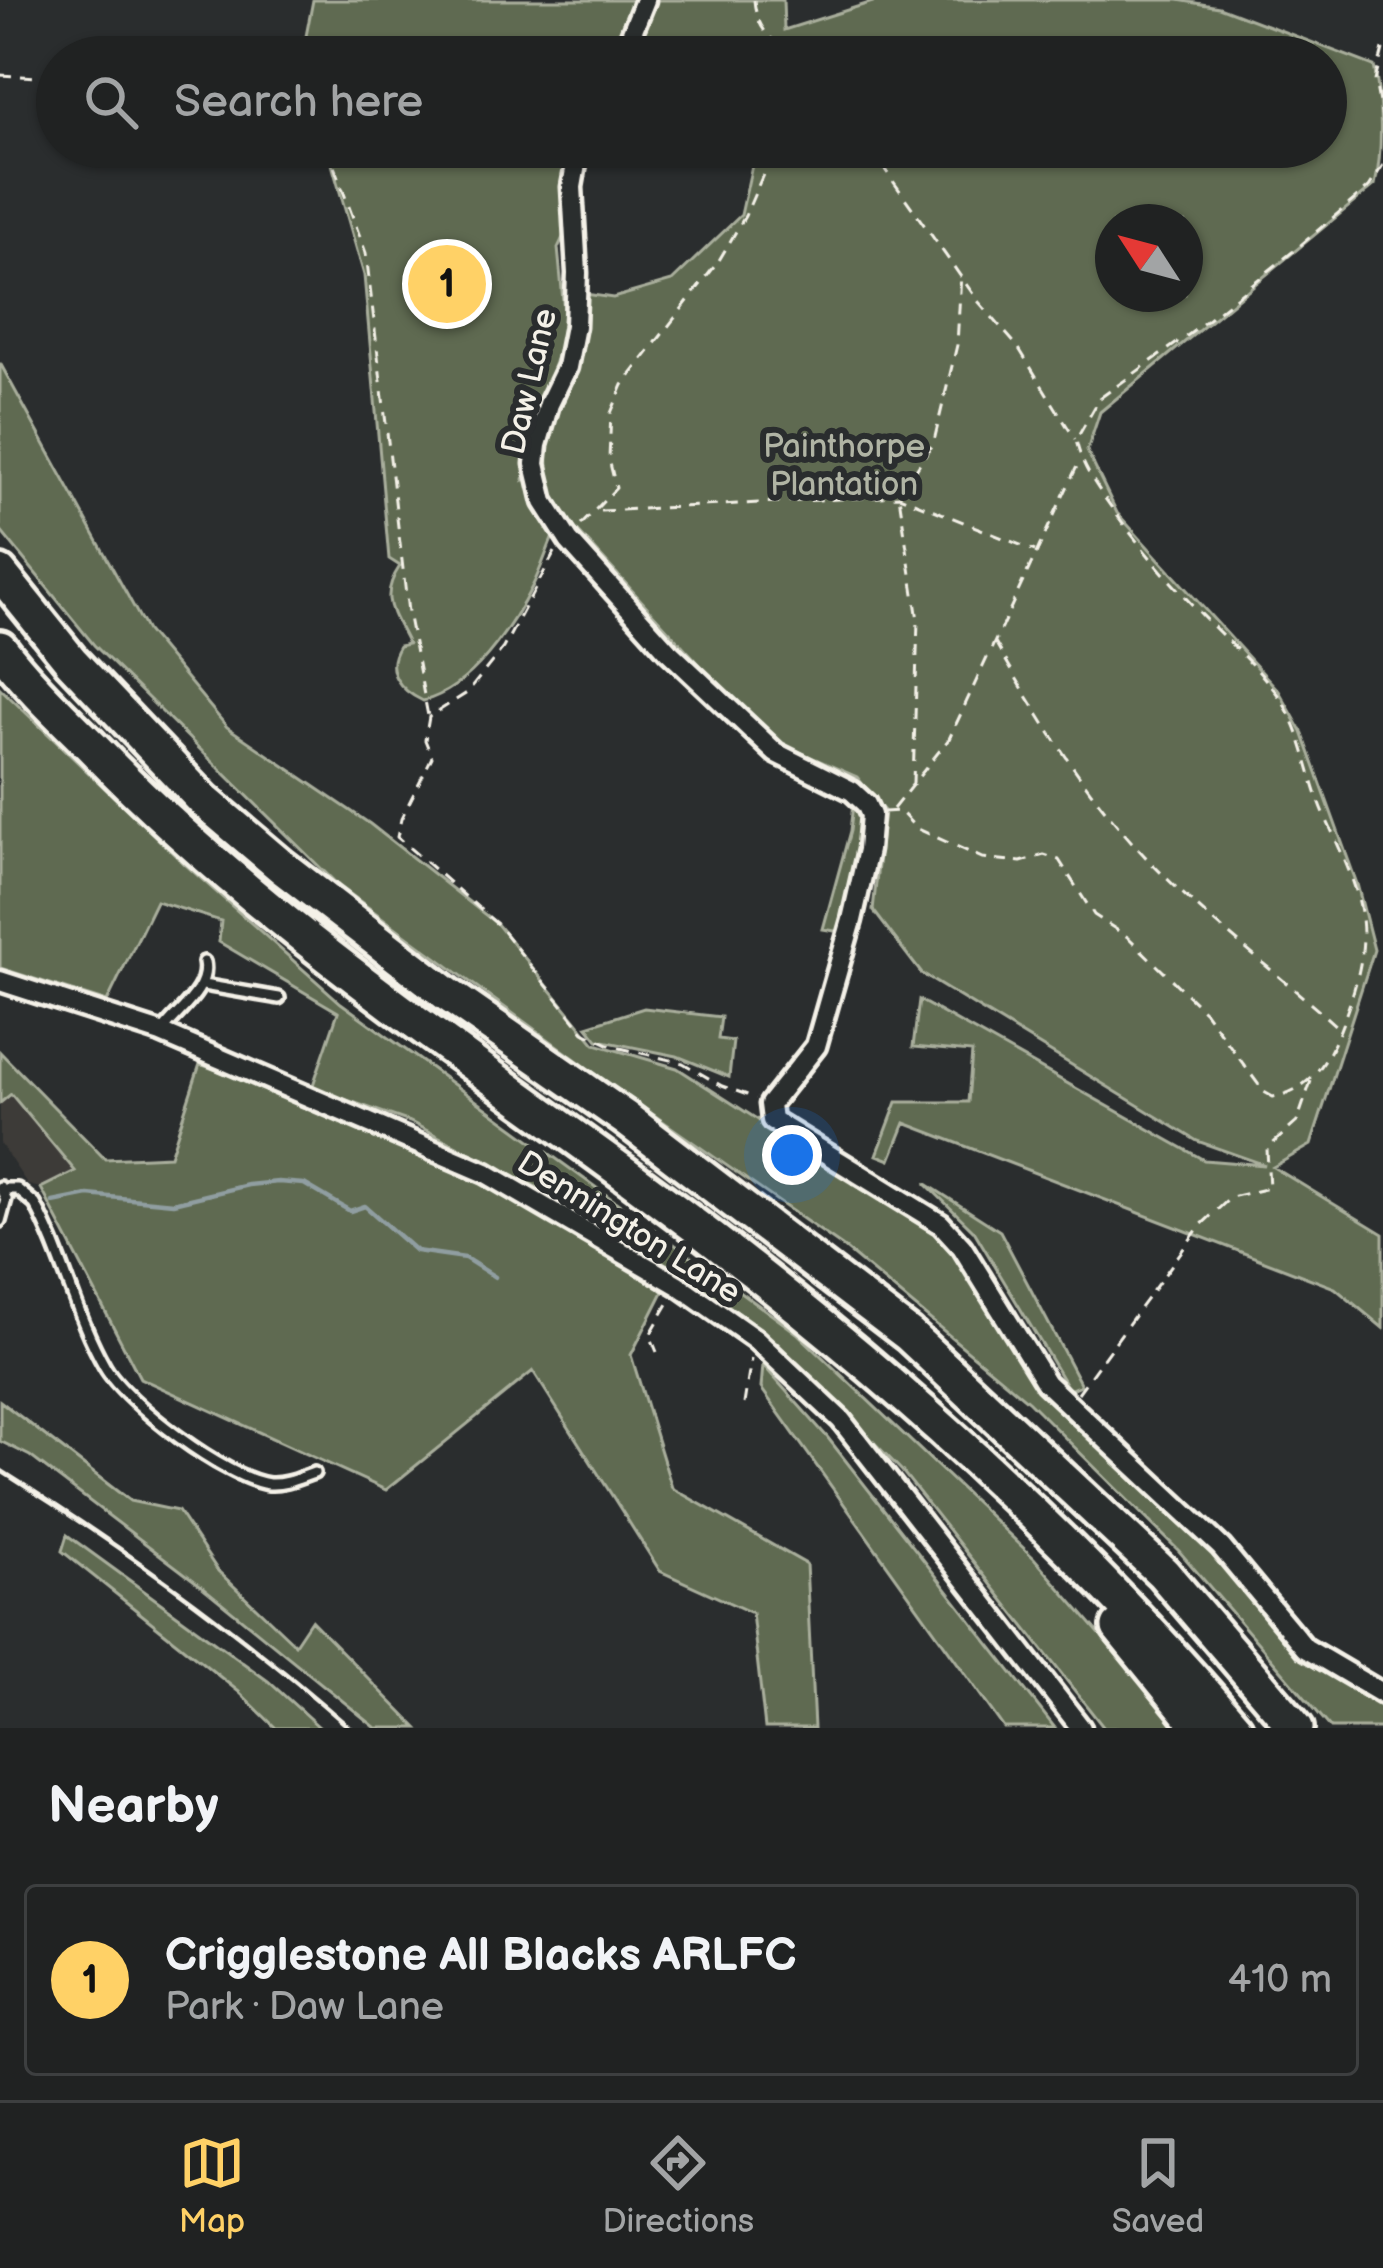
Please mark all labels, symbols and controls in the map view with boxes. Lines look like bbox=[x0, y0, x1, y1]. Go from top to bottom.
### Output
search box bbox=[36, 36, 1347, 168]
icon: search bbox=[78, 69, 144, 135]
text: Search here bbox=[174, 75, 423, 130]
north arrow bbox=[1095, 204, 1203, 312]
pin: 1 bbox=[408, 239, 486, 329]
street label: Daw Lane bbox=[494, 305, 566, 458]
park label: Painthorpe Plantation bbox=[763, 427, 925, 505]
your location bbox=[762, 1125, 822, 1185]
street label: Dennington Lane bbox=[510, 1143, 748, 1312]
text: Nearby bbox=[48, 1776, 219, 1837]
text: Crigglestone All Blacks ARLFC bbox=[165, 1929, 796, 1984]
text: 1 bbox=[82, 1957, 98, 2004]
text: 410 m bbox=[1227, 1957, 1332, 2004]
text: Park · Daw Lane bbox=[165, 1984, 444, 2031]
tab: Map bbox=[179, 2130, 245, 2242]
tab: Directions bbox=[602, 2130, 754, 2242]
tab: Saved bbox=[1112, 2130, 1204, 2242]

